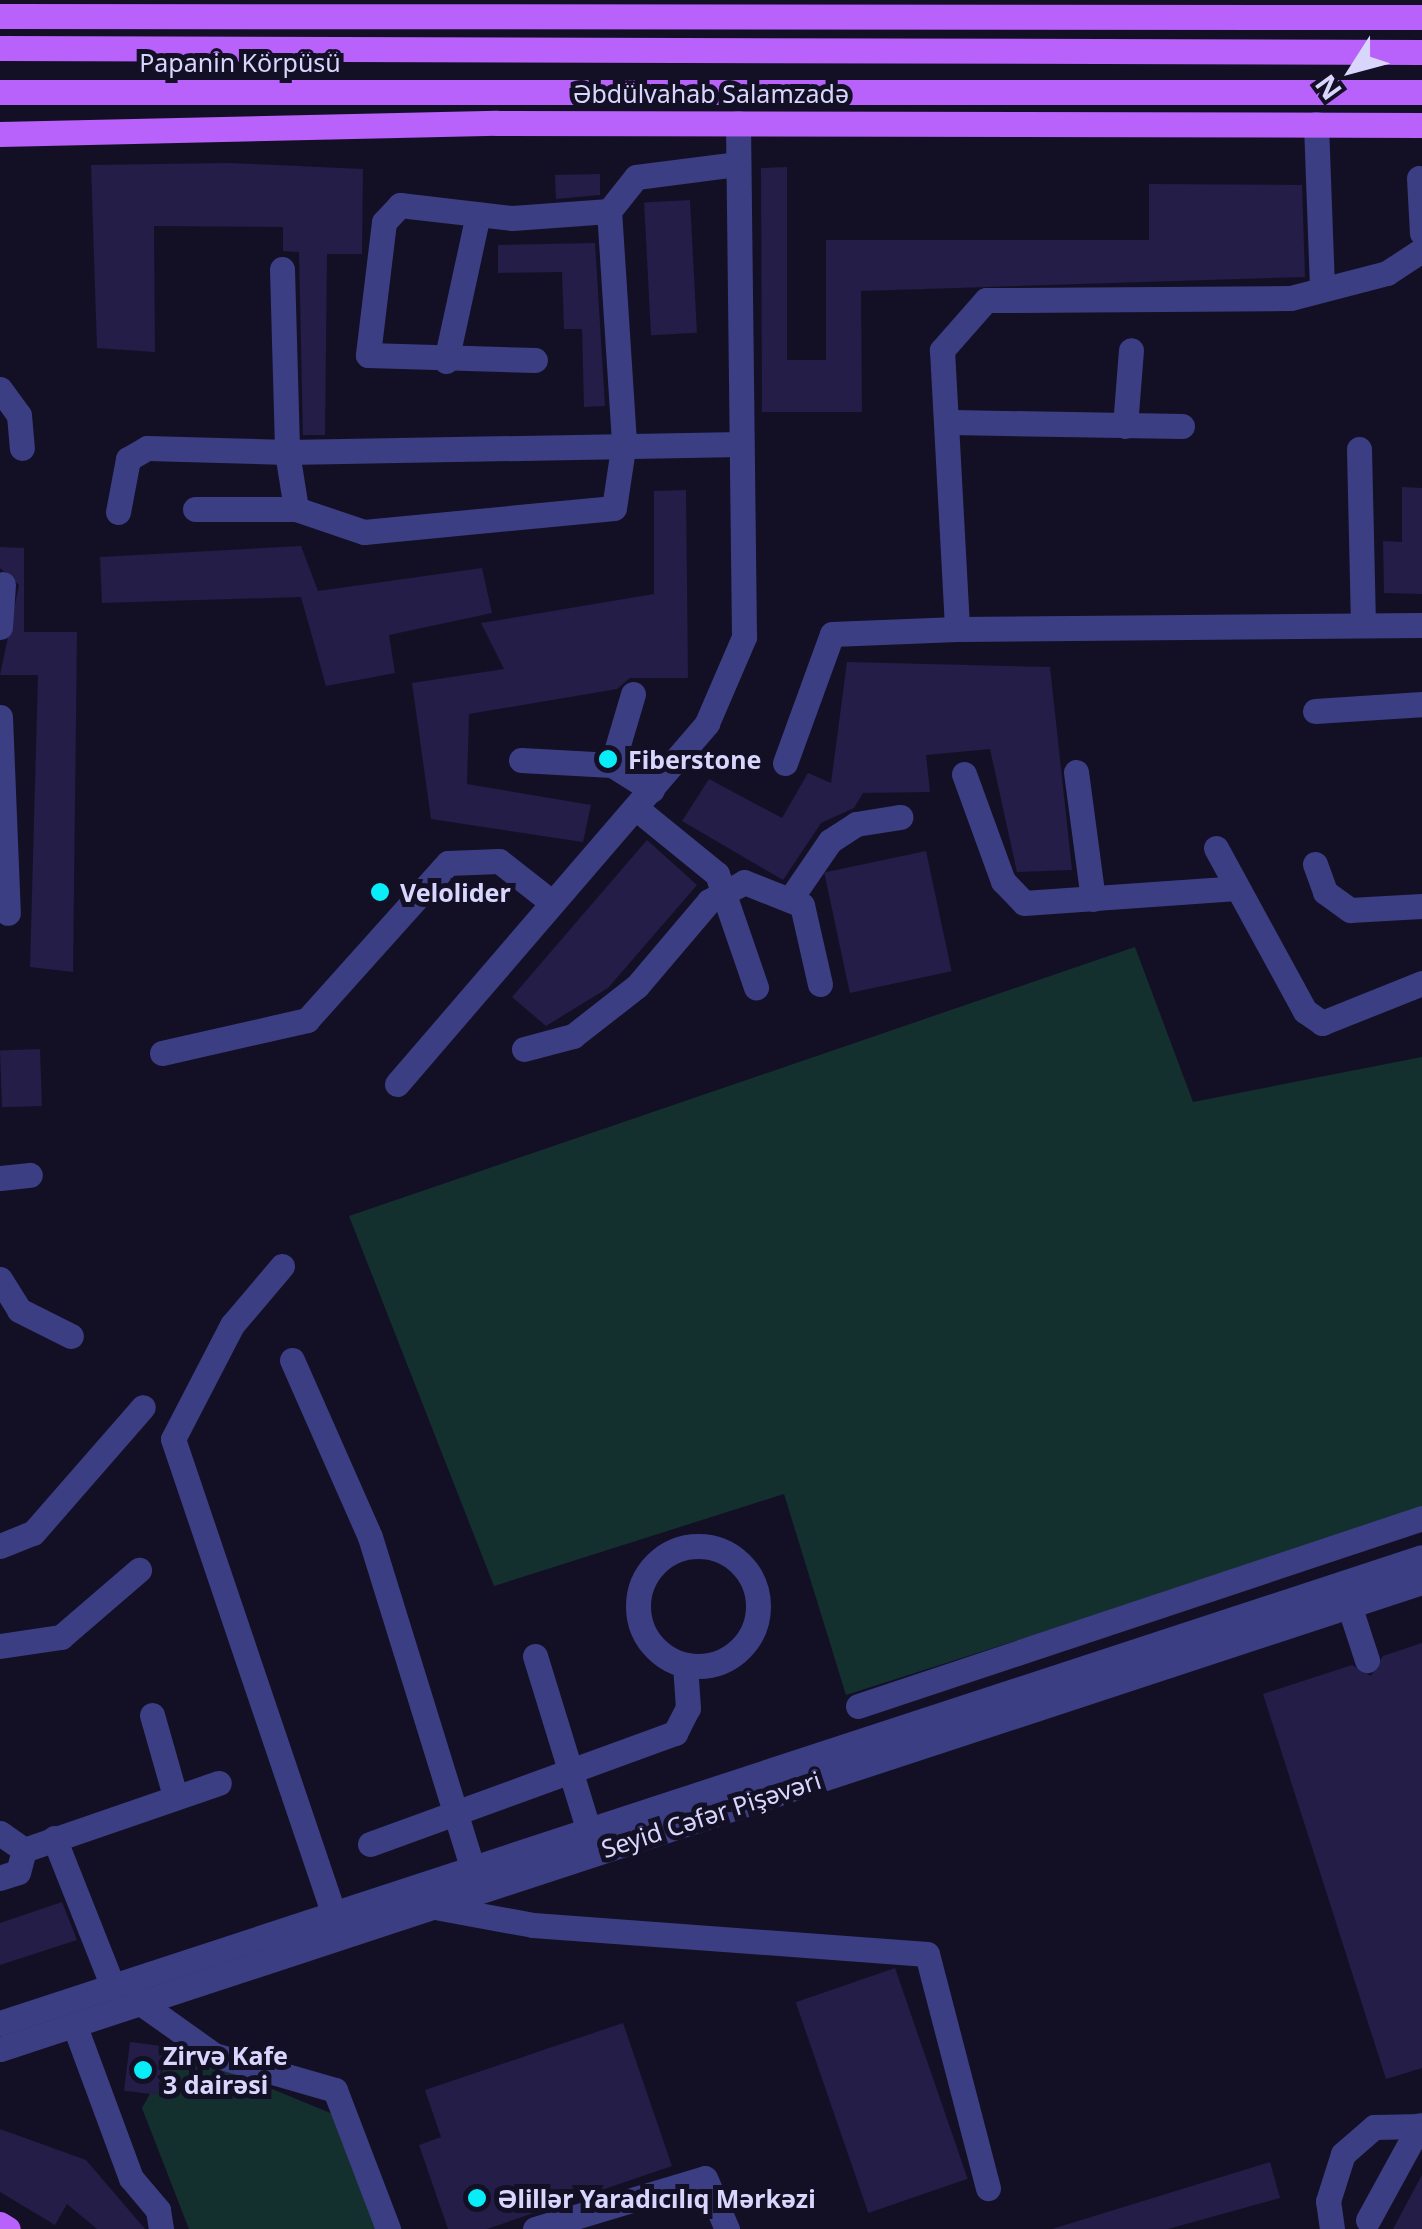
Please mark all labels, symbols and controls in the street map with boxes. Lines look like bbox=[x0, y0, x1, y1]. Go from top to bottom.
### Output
north arrow bbox=[1302, 20, 1402, 120]
street label: Papanin Körpüsü bbox=[139, 47, 341, 77]
text: N bbox=[1306, 67, 1350, 108]
street label: Əbdülvahab Salamzadə bbox=[573, 78, 849, 108]
place label: Fiberstone bbox=[628, 744, 761, 774]
marker: Fiberstone bbox=[597, 748, 619, 770]
place label: Velolider bbox=[400, 877, 511, 907]
marker: Velolider bbox=[369, 881, 391, 903]
street label: Seyid Cəfər Pişəvəri bbox=[597, 1764, 825, 1864]
place label: Zirvə Kafe 3 dairəsi bbox=[163, 2041, 288, 2100]
marker: Zirvə Kafe 3 dairəsi bbox=[132, 2059, 154, 2081]
place label: Əlillər Yaradıcılıq Mərkəzi bbox=[497, 2183, 816, 2213]
marker: Əlillər Yaradıcılıq Mərkəzi bbox=[466, 2187, 488, 2209]

